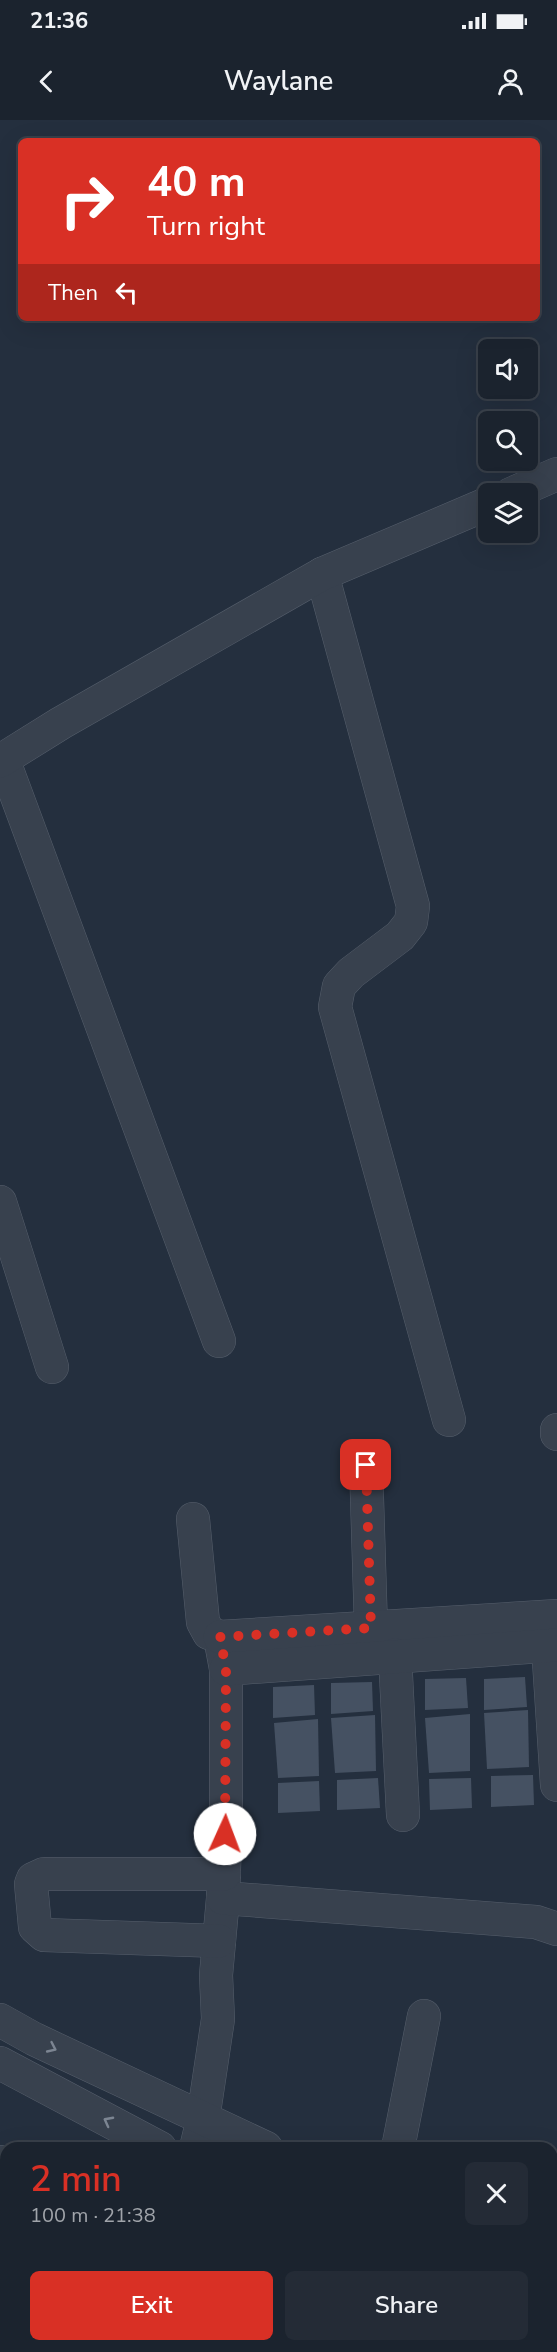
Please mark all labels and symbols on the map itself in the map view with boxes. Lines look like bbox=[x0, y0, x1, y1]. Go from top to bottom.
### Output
pin bbox=[340, 1439, 391, 1490]
position arrow bbox=[193, 1802, 257, 1866]
one-way arrow bbox=[45, 2040, 56, 2052]
one-way arrow bbox=[104, 2117, 114, 2128]

